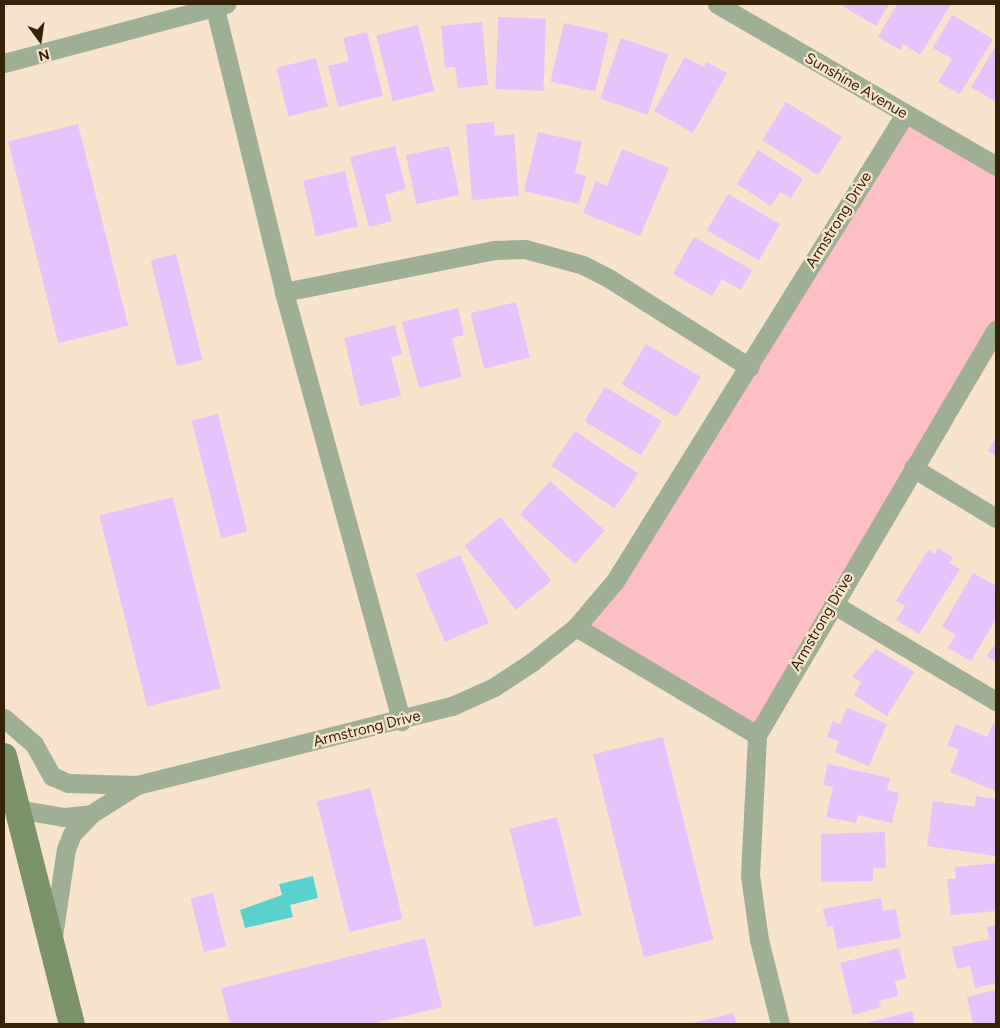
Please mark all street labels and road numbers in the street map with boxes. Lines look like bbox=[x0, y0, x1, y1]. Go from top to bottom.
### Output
street label: Sunshine Avenue bbox=[801, 49, 911, 123]
street label: Armstrong Drive bbox=[802, 169, 876, 271]
street label: Armstrong Drive bbox=[787, 570, 857, 674]
street label: Armstrong Drive bbox=[311, 707, 423, 751]

